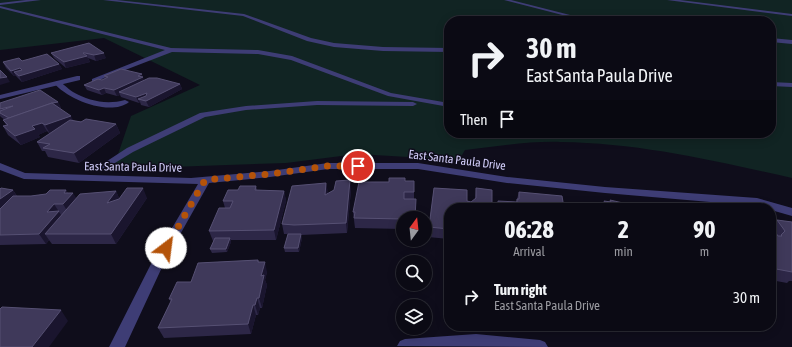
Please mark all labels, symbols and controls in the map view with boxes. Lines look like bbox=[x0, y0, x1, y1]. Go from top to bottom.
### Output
icon: right bbox=[460, 32, 512, 84]
text: 30 m bbox=[526, 32, 576, 64]
text: East Santa Paula Drive bbox=[526, 65, 673, 86]
icon: arrive bbox=[496, 108, 518, 130]
text: Then bbox=[460, 111, 488, 128]
street label: East Santa Paula Drive bbox=[408, 147, 506, 173]
pin bbox=[341, 149, 375, 183]
icon: arrive bbox=[347, 155, 369, 177]
street label: East Santa Paula Drive bbox=[84, 159, 182, 175]
north arrow bbox=[396, 211, 432, 247]
map controls bbox=[396, 211, 432, 335]
text: 06:28 bbox=[504, 216, 554, 243]
text: 2 bbox=[618, 216, 629, 243]
text: 90 bbox=[693, 216, 716, 243]
position arrow bbox=[145, 227, 187, 269]
text: Arrival bbox=[513, 244, 545, 259]
text: min bbox=[614, 244, 633, 259]
text: m bbox=[700, 244, 709, 259]
button: search bbox=[396, 255, 432, 291]
text: Turn right bbox=[494, 281, 547, 298]
icon: right bbox=[460, 286, 482, 308]
text: 30 m bbox=[733, 289, 760, 306]
text: East Santa Paula Drive bbox=[494, 298, 600, 313]
button: layers bbox=[396, 299, 432, 335]

